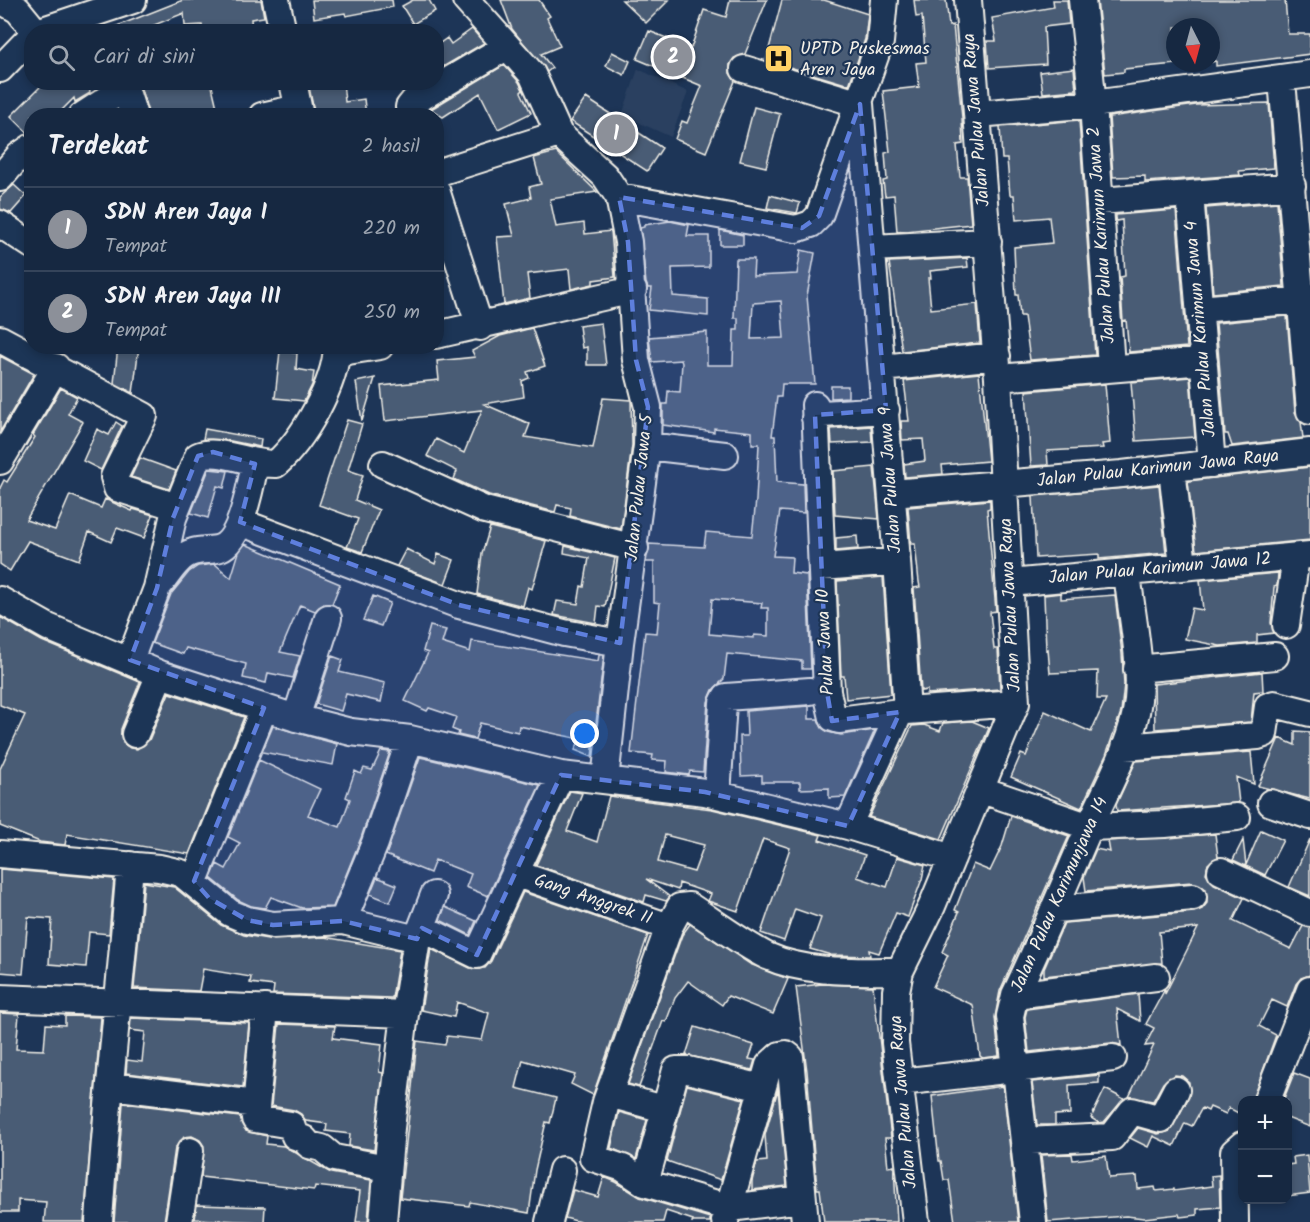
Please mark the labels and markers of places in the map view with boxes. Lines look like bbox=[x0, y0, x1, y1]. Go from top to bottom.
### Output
pin: 2 bbox=[654, 34, 692, 80]
place label: UPTD Puskesmas Aren Jaya bbox=[800, 35, 930, 85]
hospital icon: UPTD Puskesmas Aren Jaya bbox=[763, 43, 795, 75]
pin: 1 bbox=[596, 112, 636, 156]

